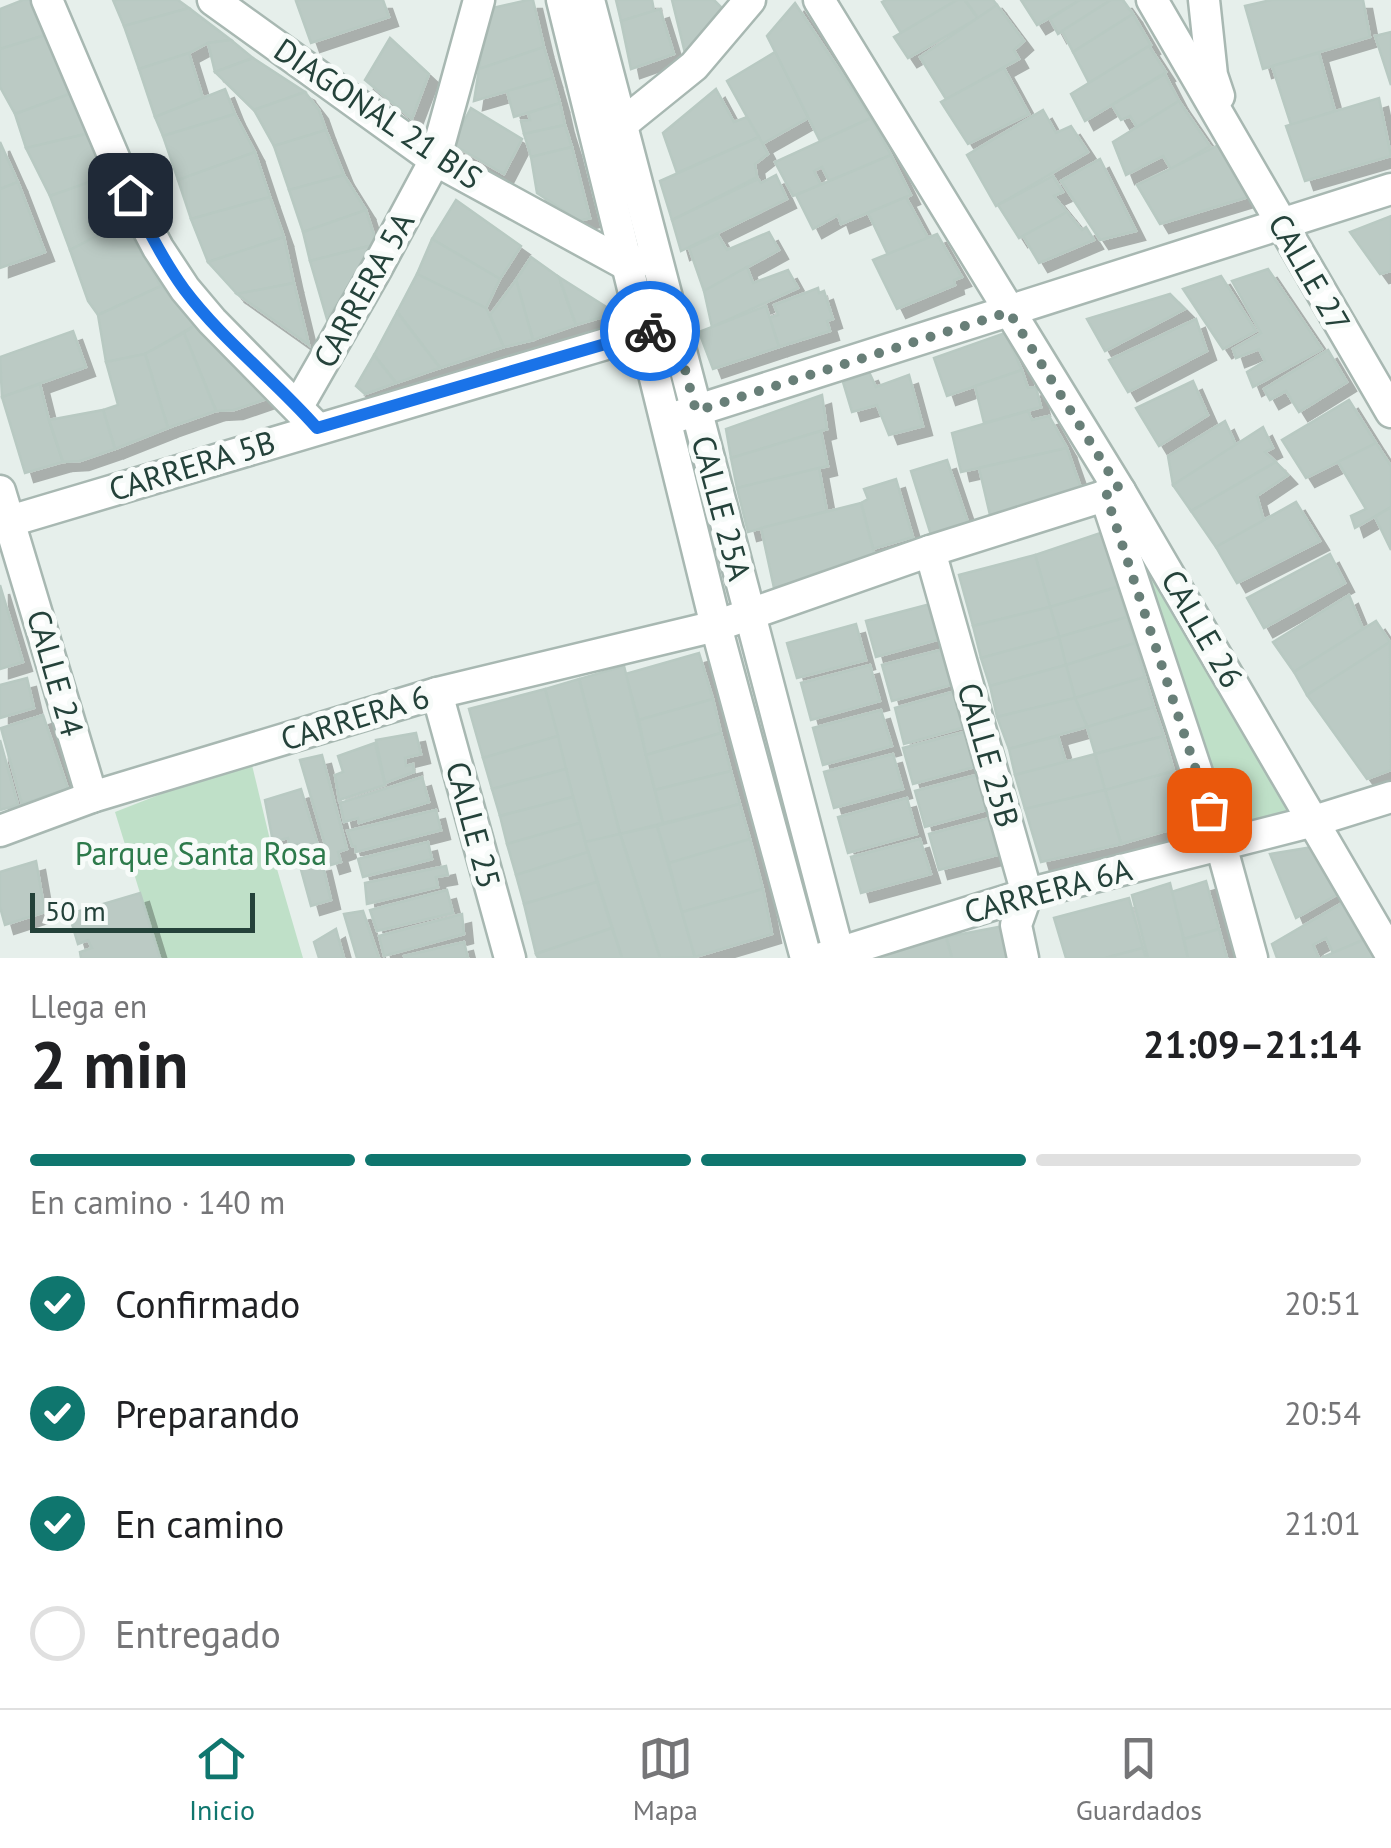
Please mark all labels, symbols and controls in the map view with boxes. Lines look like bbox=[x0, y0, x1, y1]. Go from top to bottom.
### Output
street label: DIAGONAL 21 BIS bbox=[266, 28, 491, 198]
pin bbox=[88, 153, 173, 238]
icon: home bbox=[103, 168, 158, 223]
street label: CARRERA 5A bbox=[303, 204, 423, 375]
street label: CALLE 27 bbox=[1259, 206, 1360, 339]
courier bbox=[600, 281, 700, 381]
icon: bike bbox=[623, 304, 678, 359]
street label: CARRERA 5B bbox=[104, 420, 280, 510]
street label: CALLE 25A bbox=[682, 431, 762, 585]
street label: CALLE 26 bbox=[1152, 562, 1253, 695]
street label: CALLE 24 bbox=[18, 605, 94, 741]
street label: CARRERA 6 bbox=[275, 675, 434, 759]
street label: CALLE 25B bbox=[948, 678, 1030, 832]
street label: CALLE 25 bbox=[437, 757, 511, 893]
pin bbox=[1167, 768, 1252, 853]
icon: bag bbox=[1182, 783, 1237, 838]
park label: Parque Santa Rosa bbox=[75, 832, 327, 874]
street label: CARRERA 6A bbox=[959, 847, 1136, 933]
scale bar bbox=[30, 888, 255, 933]
text: 50 m bbox=[45, 892, 106, 929]
text: Llega en bbox=[30, 985, 147, 1027]
text: 21:09–21:14 bbox=[1143, 1019, 1361, 1068]
text: 2 min bbox=[30, 1022, 189, 1106]
text: En camino · 140 m bbox=[30, 1181, 285, 1223]
icon: check bbox=[30, 1276, 85, 1331]
text: Confirmado bbox=[115, 1279, 300, 1328]
text: 20:51 bbox=[1284, 1282, 1361, 1324]
icon: check bbox=[30, 1386, 85, 1441]
text: Preparando bbox=[115, 1389, 300, 1438]
text: 20:54 bbox=[1284, 1392, 1361, 1434]
icon: check bbox=[30, 1496, 85, 1551]
text: En camino bbox=[115, 1499, 284, 1548]
text: 21:01 bbox=[1284, 1502, 1361, 1544]
text: Entregado bbox=[115, 1609, 281, 1658]
tab: Inicio bbox=[189, 1731, 255, 1828]
tab: Mapa bbox=[633, 1731, 698, 1828]
tab: Guardados bbox=[1076, 1731, 1202, 1828]

